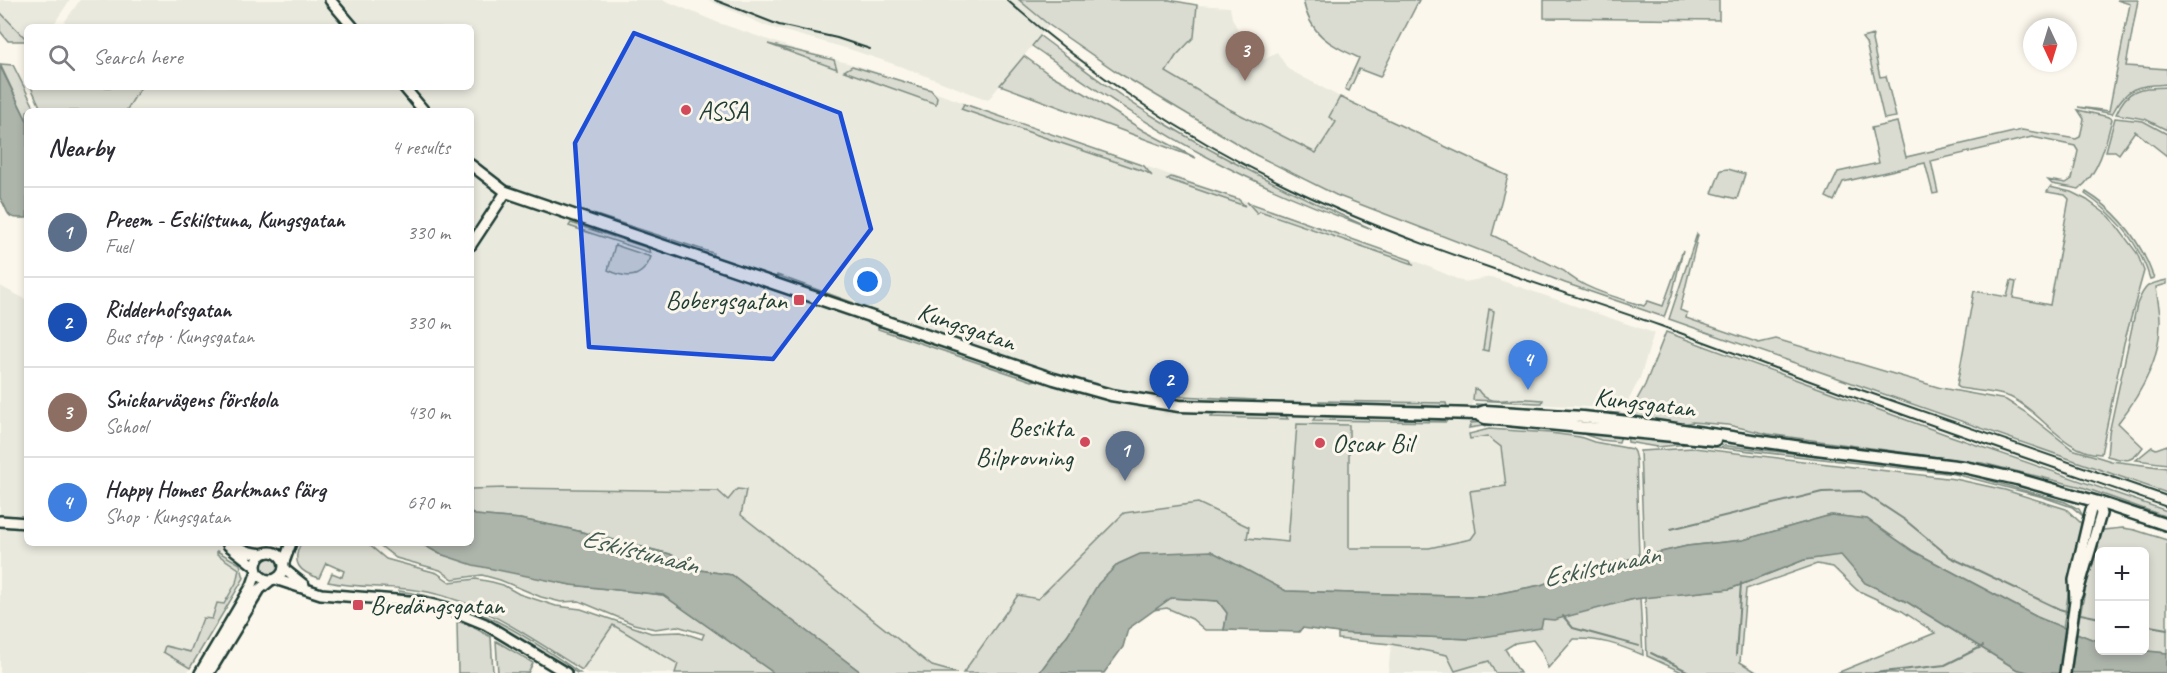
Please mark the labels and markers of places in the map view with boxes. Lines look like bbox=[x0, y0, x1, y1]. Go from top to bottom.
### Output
pin: 3 bbox=[1226, 32, 1264, 81]
place label: ASSA bbox=[698, 94, 749, 127]
marker: ASSA bbox=[679, 103, 693, 117]
place label: Bobergsgatan bbox=[666, 284, 788, 317]
marker: Bobergsgatan bbox=[792, 293, 806, 307]
pin: 4 bbox=[1508, 340, 1547, 390]
pin: 2 bbox=[1150, 360, 1188, 410]
place label: Besikta Bilprovning bbox=[975, 411, 1075, 474]
place label: Oscar Bil bbox=[1332, 427, 1418, 460]
pin: 1 bbox=[1106, 432, 1144, 481]
marker: Besikta Bilprovning bbox=[1078, 435, 1092, 449]
marker: Oscar Bil bbox=[1313, 436, 1327, 450]
place label: Bredängsgatan bbox=[370, 589, 505, 622]
marker: Bredängsgatan bbox=[351, 598, 365, 612]

